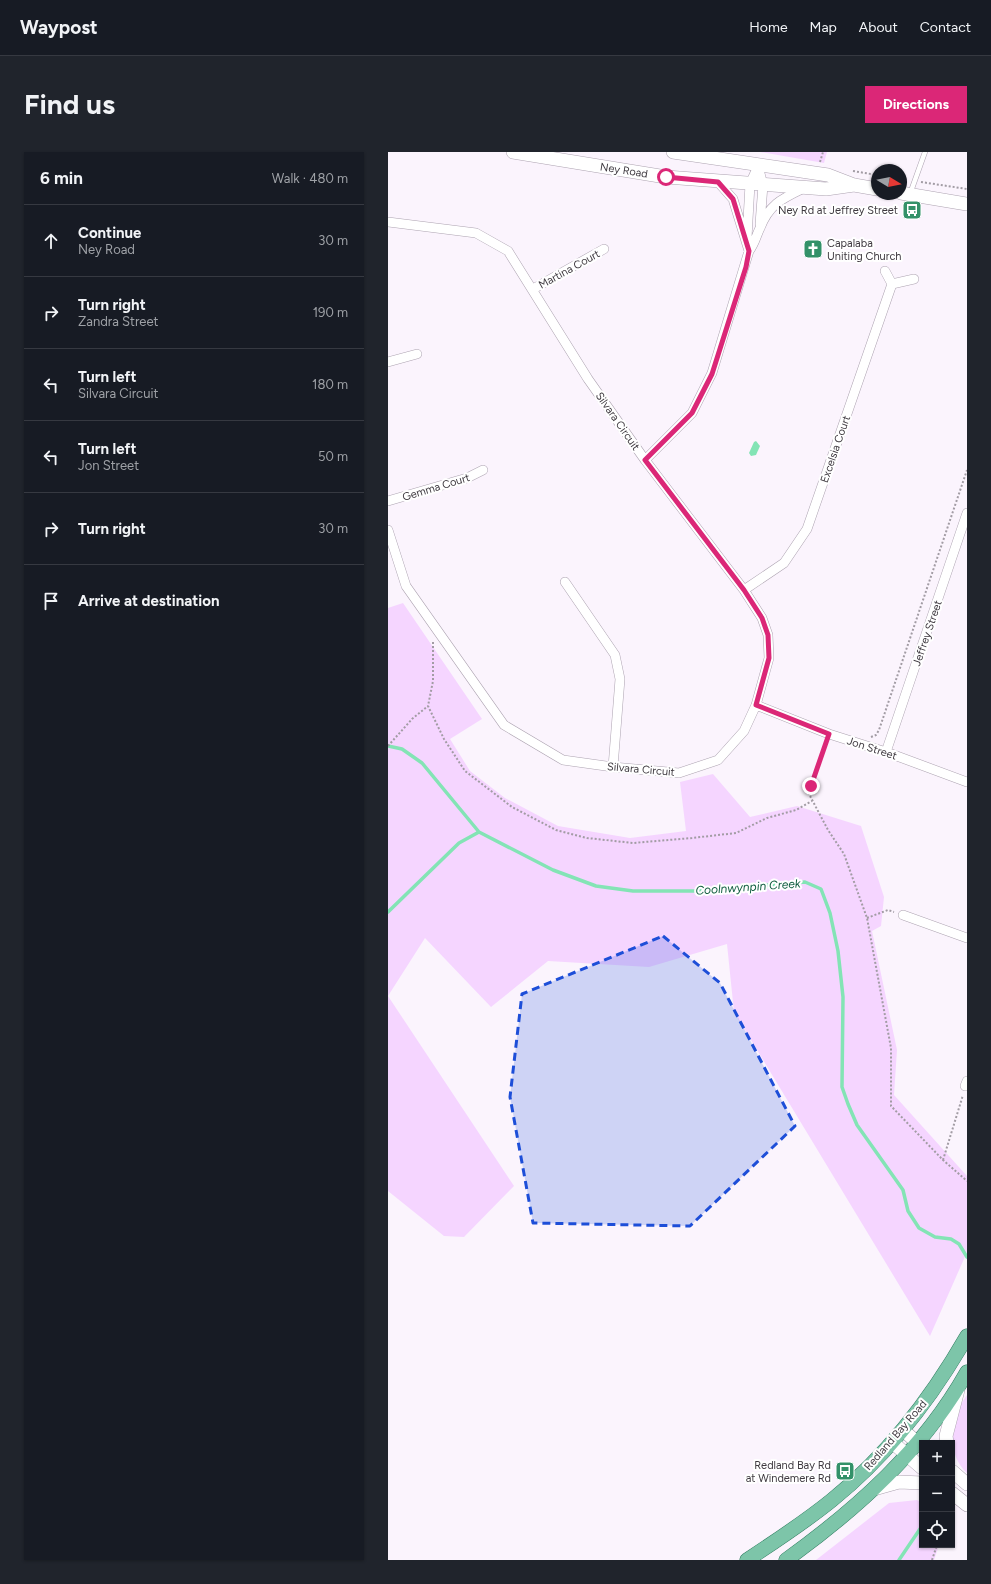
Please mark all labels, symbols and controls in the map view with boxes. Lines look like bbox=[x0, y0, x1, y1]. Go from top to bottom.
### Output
text: Waypost bbox=[20, 16, 98, 39]
text: Home bbox=[749, 19, 788, 36]
text: Map bbox=[810, 19, 837, 36]
text: About bbox=[859, 19, 898, 36]
text: Contact bbox=[920, 19, 971, 36]
button: Directions bbox=[865, 86, 967, 123]
text: Find us bbox=[24, 87, 115, 121]
street label: Ney Road bbox=[599, 160, 649, 181]
north arrow bbox=[871, 164, 907, 200]
text: 6 min bbox=[40, 168, 83, 188]
route start bbox=[657, 168, 675, 186]
text: Walk · 480 m bbox=[272, 171, 348, 186]
bus stop icon: Ney Rd at Jeffrey Street bbox=[901, 199, 923, 221]
place label: Ney Rd at Jeffrey Street bbox=[778, 204, 898, 217]
text: Continue bbox=[78, 224, 141, 242]
icon: ahead bbox=[40, 230, 62, 252]
text: 30 m bbox=[318, 233, 348, 248]
place label: Capalaba Uniting Church bbox=[827, 237, 902, 263]
church icon: Capalaba Uniting Church bbox=[802, 238, 824, 260]
text: Ney Road bbox=[78, 242, 135, 257]
street label: Martina Court bbox=[536, 247, 602, 292]
text: Turn right bbox=[78, 296, 146, 314]
icon: right bbox=[40, 302, 62, 324]
text: 190 m bbox=[313, 305, 348, 320]
text: Zandra Street bbox=[78, 314, 158, 329]
text: Turn left bbox=[78, 368, 136, 386]
icon: left bbox=[40, 374, 62, 396]
text: 180 m bbox=[312, 377, 348, 392]
text: Silvara Circuit bbox=[78, 386, 158, 401]
street label: Silvara Circuit bbox=[593, 390, 642, 453]
street label: Excelsia Court bbox=[818, 414, 853, 485]
text: Turn left bbox=[78, 440, 136, 458]
icon: left bbox=[40, 446, 62, 468]
text: 50 m bbox=[318, 449, 348, 464]
text: Jon Street bbox=[78, 458, 139, 473]
street label: Gemma Court bbox=[401, 471, 471, 504]
icon: right bbox=[40, 518, 62, 540]
text: Turn right bbox=[78, 520, 146, 538]
text: 30 m bbox=[318, 521, 348, 536]
icon: arrive bbox=[40, 590, 62, 612]
text: Arrive at destination bbox=[78, 592, 219, 610]
street label: Jeffrey Street bbox=[910, 599, 945, 668]
street label: Jon Street bbox=[845, 734, 898, 763]
street label: Silvara Circuit bbox=[607, 760, 675, 779]
route end bbox=[802, 777, 820, 795]
water label: Coolnwynpin Creek bbox=[695, 876, 802, 898]
street label: Redland Bay Road bbox=[861, 1398, 929, 1473]
map controls bbox=[919, 1440, 955, 1548]
button: + bbox=[919, 1440, 955, 1476]
place label: Redland Bay Rd at Windemere Rd bbox=[746, 1459, 831, 1485]
bus stop icon: Redland Bay Rd at Windemere Rd bbox=[834, 1460, 856, 1482]
button: − bbox=[919, 1476, 955, 1512]
button: locate bbox=[919, 1512, 955, 1548]

